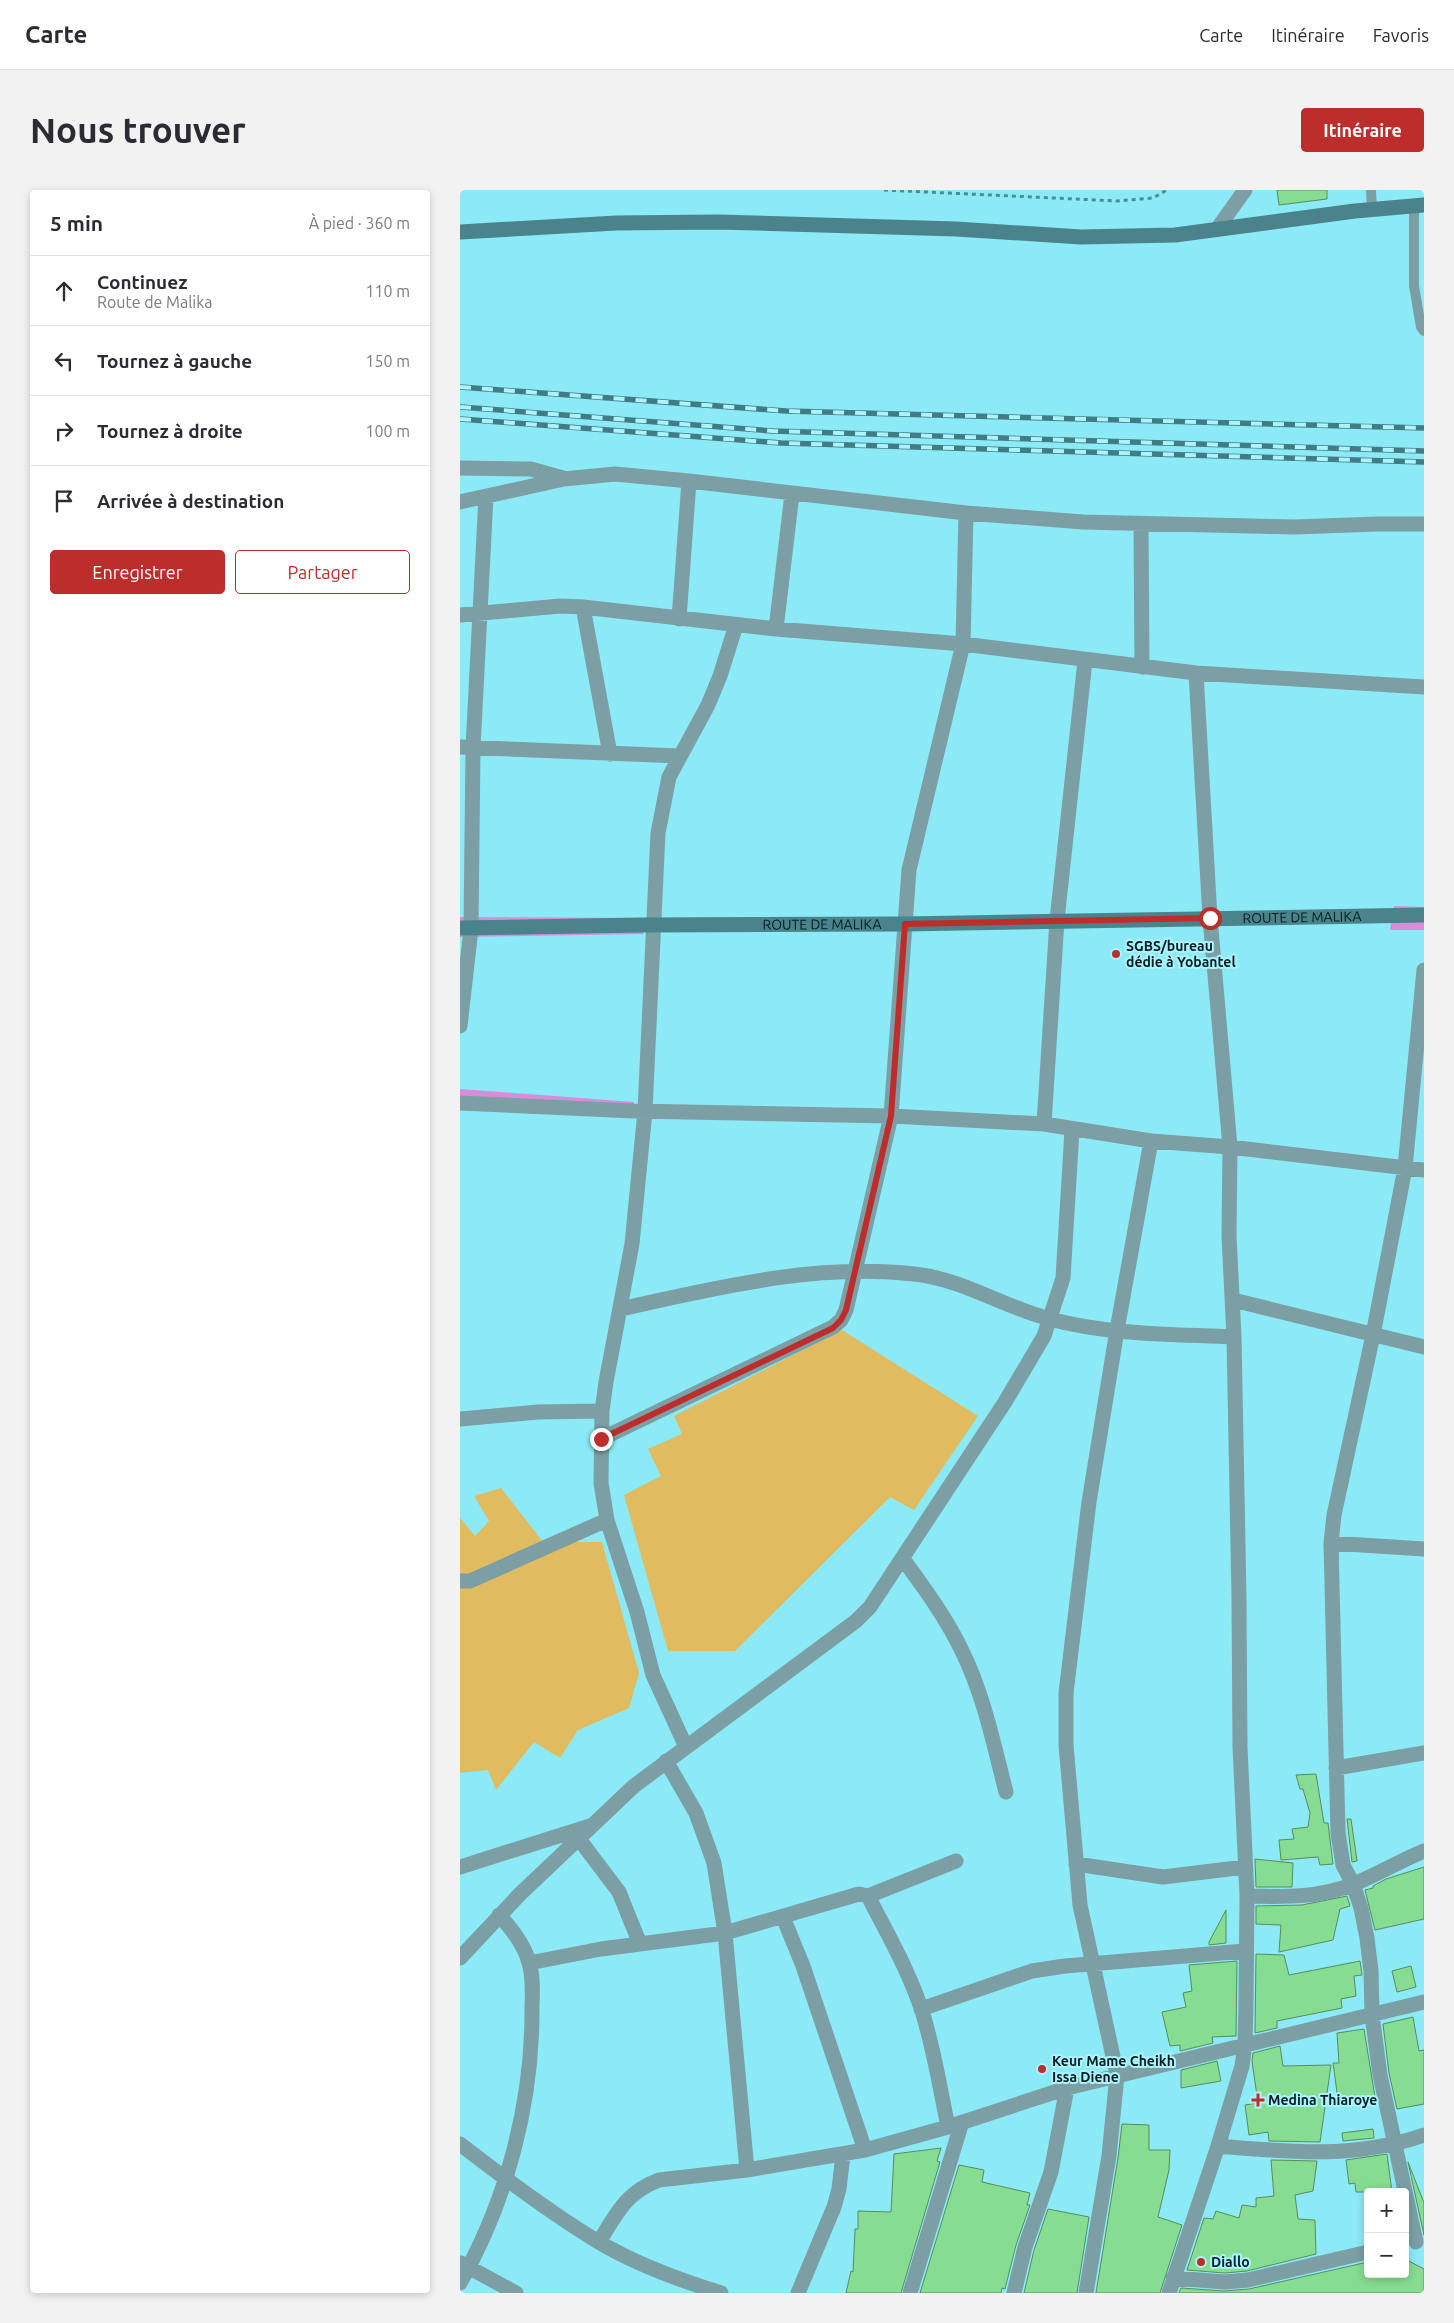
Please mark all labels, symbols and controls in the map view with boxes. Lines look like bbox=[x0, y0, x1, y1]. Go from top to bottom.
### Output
text: Carte bbox=[25, 21, 87, 48]
text: Carte bbox=[1199, 25, 1243, 45]
text: Itinéraire bbox=[1271, 25, 1345, 45]
text: Favoris bbox=[1373, 25, 1429, 45]
button: Itinéraire bbox=[1301, 108, 1424, 152]
text: Nous trouver bbox=[30, 110, 246, 150]
text: 5 min bbox=[50, 211, 103, 235]
text: À pied · 360 m bbox=[309, 214, 410, 232]
text: Continuez bbox=[97, 271, 187, 293]
icon: ahead bbox=[50, 277, 78, 305]
text: 110 m bbox=[365, 282, 410, 300]
text: Route de Malika bbox=[97, 293, 213, 311]
icon: left bbox=[50, 347, 78, 375]
text: Tournez à gauche bbox=[97, 350, 252, 372]
text: 150 m bbox=[365, 352, 410, 370]
icon: right bbox=[50, 417, 78, 445]
text: Tournez à droite bbox=[97, 420, 243, 442]
text: 100 m bbox=[365, 422, 410, 440]
icon: arrive bbox=[50, 487, 78, 515]
text: Arrivée à destination bbox=[97, 490, 284, 512]
button: Enregistrer bbox=[50, 550, 225, 594]
button: Partager bbox=[235, 550, 410, 594]
route start bbox=[1199, 907, 1222, 930]
street label: ROUTE DE MALIKA bbox=[1242, 908, 1362, 926]
street label: ROUTE DE MALIKA bbox=[762, 916, 882, 933]
place label: SGBS/bureau dédie à Yobantel bbox=[1126, 938, 1236, 970]
marker: SGBS/bureau dédie à Yobantel bbox=[1110, 948, 1122, 960]
route end bbox=[590, 1428, 613, 1451]
place label: Keur Mame Cheikh Issa Diene bbox=[1052, 2053, 1175, 2085]
marker: Keur Mame Cheikh Issa Diene bbox=[1036, 2063, 1048, 2075]
place label: Medina Thiaroye bbox=[1268, 2092, 1377, 2108]
marker: Medina Thiaroye bbox=[1252, 2094, 1264, 2106]
map controls bbox=[1364, 2188, 1409, 2278]
button: + bbox=[1364, 2188, 1409, 2233]
button: − bbox=[1364, 2233, 1409, 2278]
place label: Diallo bbox=[1211, 2254, 1250, 2270]
marker: Diallo bbox=[1195, 2256, 1207, 2268]

